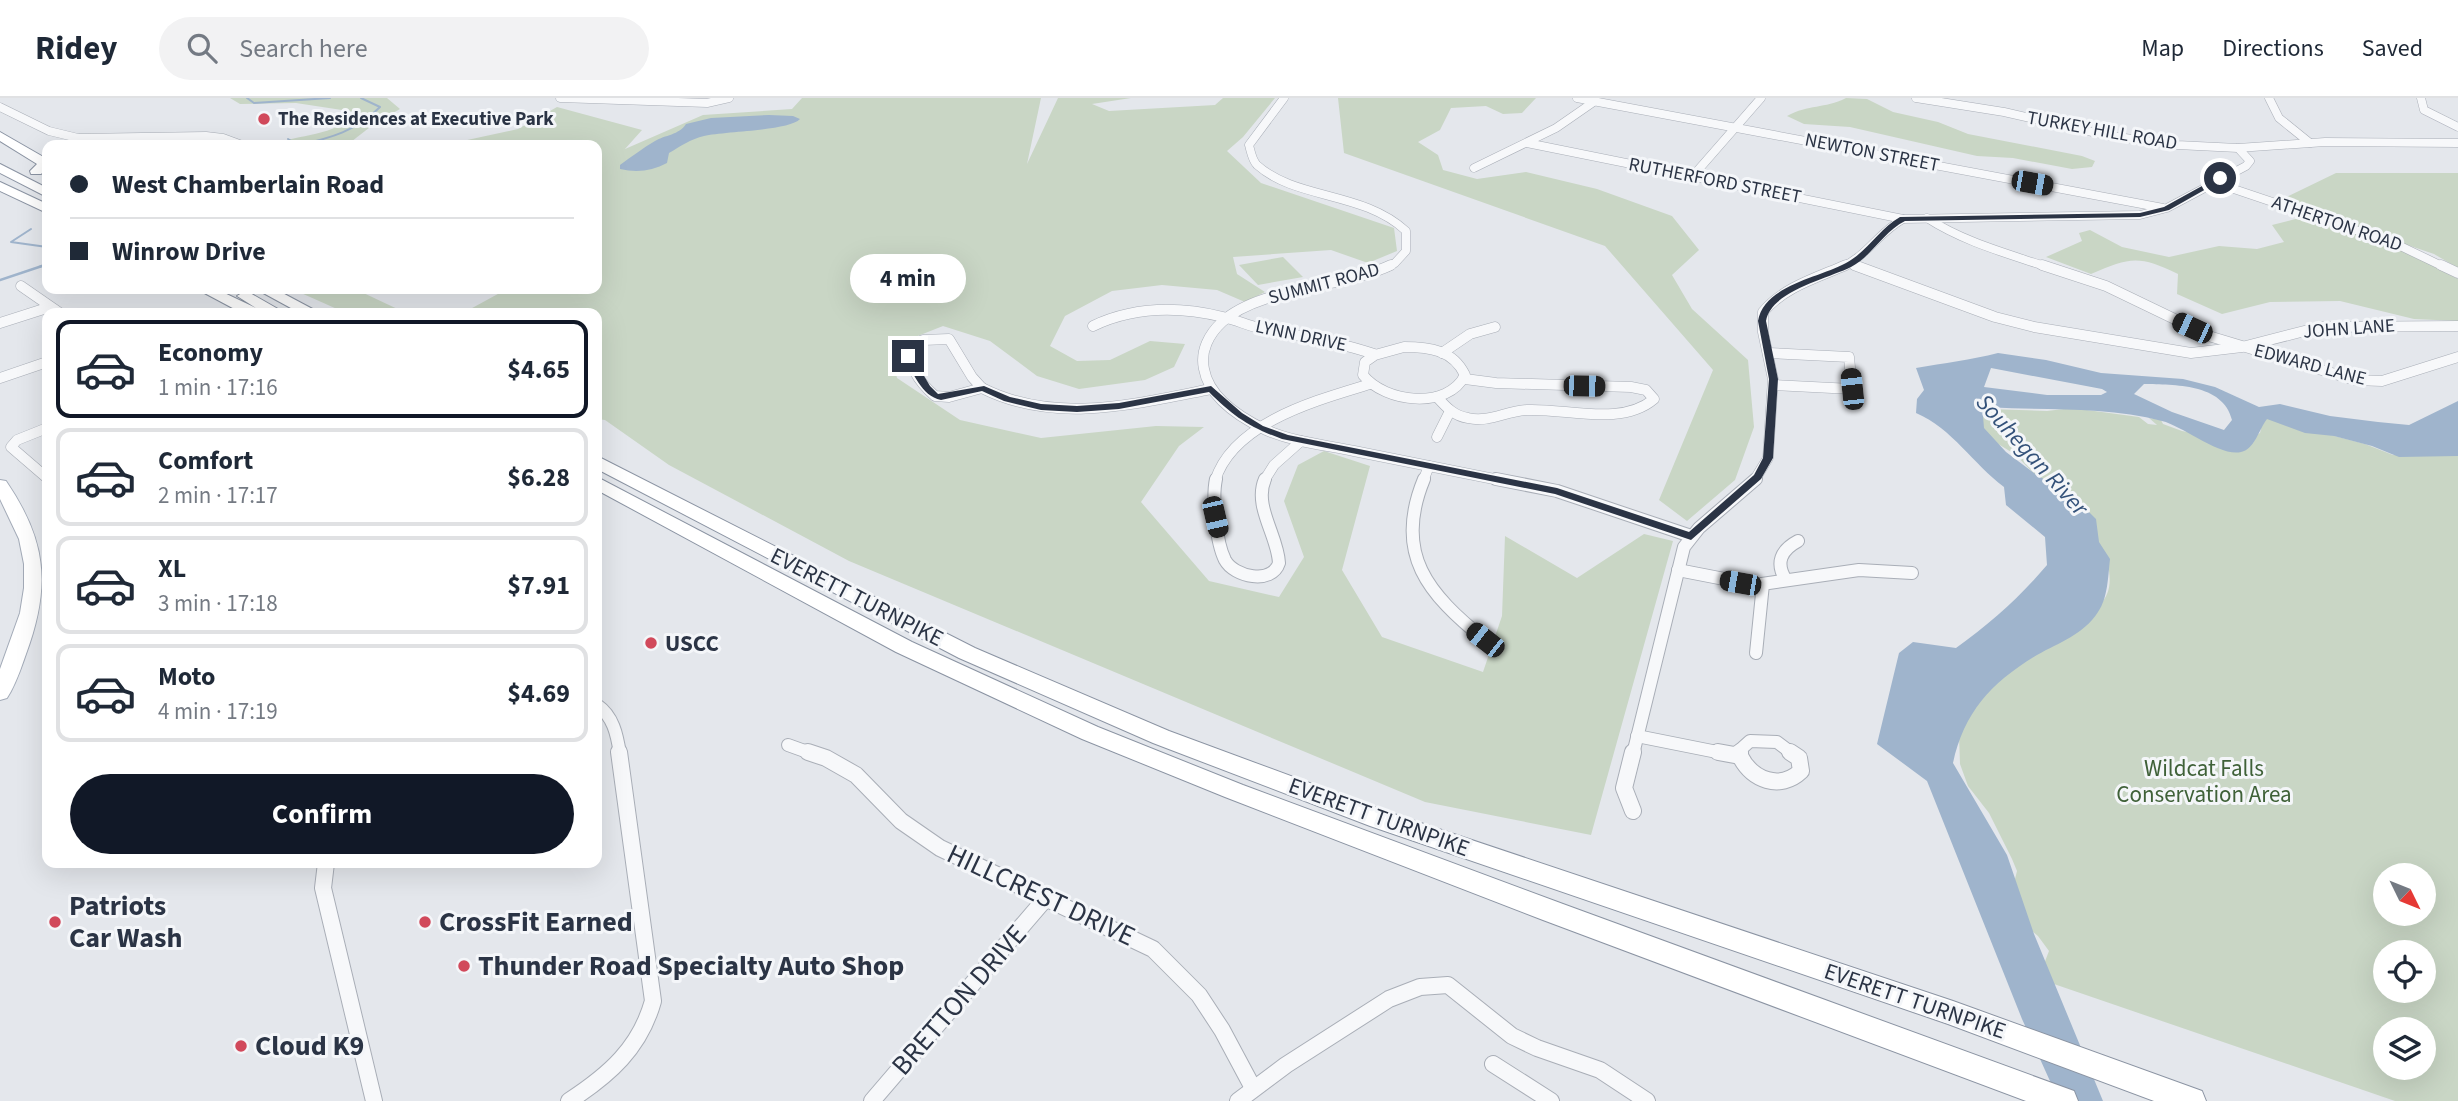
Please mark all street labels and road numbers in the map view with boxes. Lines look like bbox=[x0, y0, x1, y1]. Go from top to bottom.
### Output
street label: TURKEY HILL ROAD bbox=[2025, 105, 2179, 157]
street label: NEWTON STREET bbox=[1802, 127, 1942, 179]
street label: RUTHERFORD STREET bbox=[1626, 151, 1804, 211]
street label: ATHERTON ROAD bbox=[2268, 189, 2406, 259]
street label: SUMMIT ROAD bbox=[1265, 256, 1383, 312]
street label: JOHN LANE bbox=[2302, 312, 2396, 346]
street label: LYNN DRIVE bbox=[1253, 313, 1349, 359]
street label: EDWARD LANE bbox=[2251, 337, 2369, 393]
street label: EVERETT TURNPIKE bbox=[765, 539, 949, 655]
street label: EVERETT TURNPIKE bbox=[1284, 769, 1474, 865]
street label: HILLCREST DRIVE bbox=[940, 834, 1142, 956]
street label: BRETTON DRIVE bbox=[882, 916, 1036, 1084]
street label: EVERETT TURNPIKE bbox=[1820, 954, 2010, 1048]

